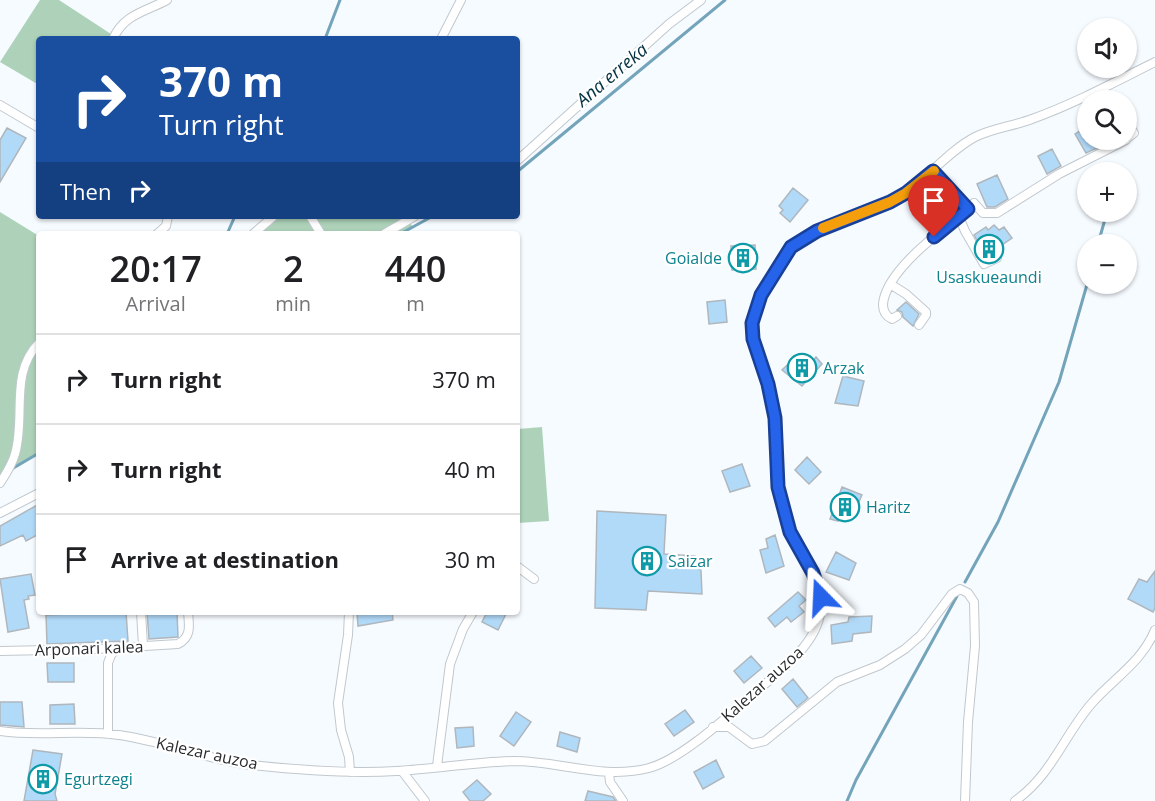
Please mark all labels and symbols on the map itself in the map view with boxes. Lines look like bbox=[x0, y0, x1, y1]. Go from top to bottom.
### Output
water label: Ana erreka bbox=[569, 37, 652, 112]
pin bbox=[908, 175, 959, 237]
building icon: Usaskueaundi bbox=[973, 233, 1005, 265]
building icon: Goialde bbox=[727, 242, 759, 274]
place label: Goialde bbox=[665, 247, 722, 269]
place label: Usaskueaundi bbox=[936, 266, 1042, 288]
building icon: Arzak bbox=[786, 352, 818, 384]
place label: Arzak bbox=[823, 357, 865, 379]
building icon: Haritz bbox=[829, 491, 861, 523]
place label: Haritz bbox=[866, 496, 910, 518]
building icon: Saizar bbox=[631, 545, 663, 577]
place label: Saizar bbox=[668, 550, 713, 572]
position arrow bbox=[789, 565, 853, 629]
street label: Arponari kalea bbox=[34, 635, 144, 661]
street label: Kalezar auzoa bbox=[716, 641, 808, 727]
street label: Kalezar auzoa bbox=[154, 731, 260, 775]
building icon: Egurtzegi bbox=[27, 763, 59, 795]
place label: Egurtzegi bbox=[64, 768, 133, 790]

